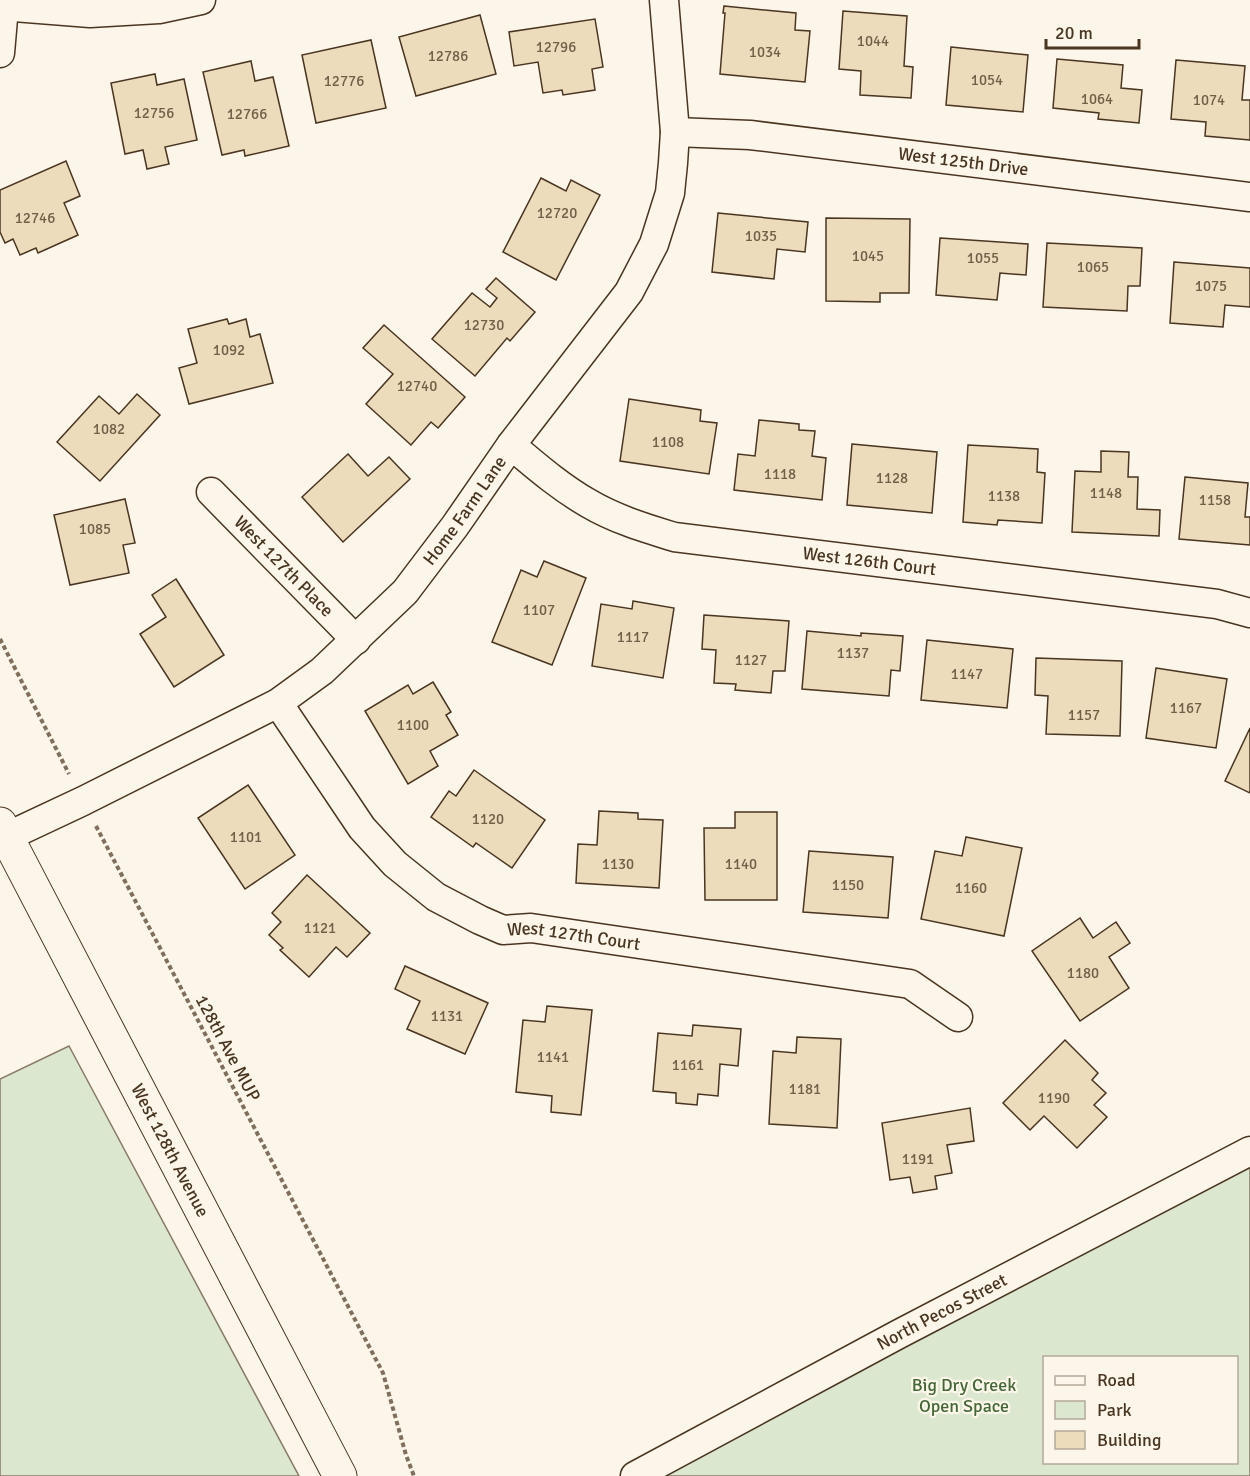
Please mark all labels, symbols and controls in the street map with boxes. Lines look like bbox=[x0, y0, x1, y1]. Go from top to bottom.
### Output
scale bar bbox=[1046, 12, 1139, 50]
text: 20 m bbox=[1055, 22, 1093, 44]
house number: 1044 bbox=[857, 32, 889, 50]
house number: 12796 bbox=[536, 38, 576, 56]
house number: 1034 bbox=[749, 43, 781, 61]
house number: 12786 bbox=[428, 47, 468, 65]
house number: 1054 bbox=[971, 71, 1003, 89]
house number: 12776 bbox=[324, 72, 364, 90]
house number: 1064 bbox=[1081, 90, 1113, 108]
house number: 1074 bbox=[1193, 91, 1225, 109]
house number: 12756 bbox=[134, 104, 174, 122]
house number: 12766 bbox=[227, 105, 267, 123]
street label: West 125th Drive bbox=[897, 142, 1030, 180]
house number: 12720 bbox=[537, 204, 577, 222]
house number: 12746 bbox=[15, 209, 55, 227]
house number: 1035 bbox=[745, 227, 777, 245]
house number: 1045 bbox=[852, 247, 884, 265]
house number: 1055 bbox=[967, 249, 999, 267]
house number: 1065 bbox=[1077, 258, 1109, 276]
house number: 1075 bbox=[1195, 277, 1227, 295]
house number: 12730 bbox=[464, 316, 504, 334]
house number: 1092 bbox=[213, 341, 245, 359]
house number: 12740 bbox=[397, 377, 437, 395]
house number: 1082 bbox=[93, 420, 125, 438]
house number: 1108 bbox=[652, 433, 684, 451]
street label: Home Farm Lane bbox=[418, 452, 511, 569]
house number: 1118 bbox=[764, 465, 796, 483]
house number: 1128 bbox=[876, 469, 908, 487]
house number: 1148 bbox=[1090, 484, 1122, 502]
house number: 1138 bbox=[988, 487, 1020, 505]
house number: 1158 bbox=[1199, 491, 1231, 509]
street label: West 127th Place bbox=[229, 511, 338, 622]
house number: 1085 bbox=[79, 520, 111, 538]
street label: West 126th Court bbox=[801, 542, 937, 580]
house number: 1107 bbox=[523, 601, 555, 619]
house number: 1117 bbox=[617, 628, 649, 646]
house number: 1137 bbox=[837, 644, 869, 662]
house number: 1127 bbox=[735, 651, 767, 669]
house number: 1147 bbox=[951, 665, 983, 683]
house number: 1167 bbox=[1170, 699, 1202, 717]
house number: 1157 bbox=[1068, 706, 1100, 724]
house number: 1100 bbox=[397, 716, 429, 734]
house number: 1120 bbox=[472, 810, 504, 828]
house number: 1101 bbox=[230, 828, 262, 846]
house number: 1130 bbox=[602, 855, 634, 873]
house number: 1140 bbox=[725, 855, 757, 873]
house number: 1150 bbox=[832, 876, 864, 894]
house number: 1160 bbox=[955, 879, 987, 897]
street label: West 127th Court bbox=[506, 917, 642, 955]
house number: 1121 bbox=[304, 919, 336, 937]
house number: 1180 bbox=[1067, 964, 1099, 982]
street label: 128th Ave MUP bbox=[191, 991, 265, 1105]
house number: 1131 bbox=[431, 1007, 463, 1025]
house number: 1141 bbox=[537, 1048, 569, 1066]
house number: 1161 bbox=[672, 1056, 704, 1074]
street label: West 128th Avenue bbox=[126, 1080, 214, 1221]
house number: 1181 bbox=[789, 1080, 821, 1098]
house number: 1190 bbox=[1038, 1089, 1070, 1107]
house number: 1191 bbox=[902, 1150, 934, 1168]
street label: North Pecos Street bbox=[873, 1269, 1011, 1355]
legend bbox=[1043, 1356, 1238, 1464]
text: Road bbox=[1097, 1369, 1136, 1391]
park label: Big Dry Creek Open Space bbox=[912, 1374, 1016, 1417]
text: Park bbox=[1097, 1399, 1132, 1421]
text: Building bbox=[1097, 1429, 1161, 1451]

